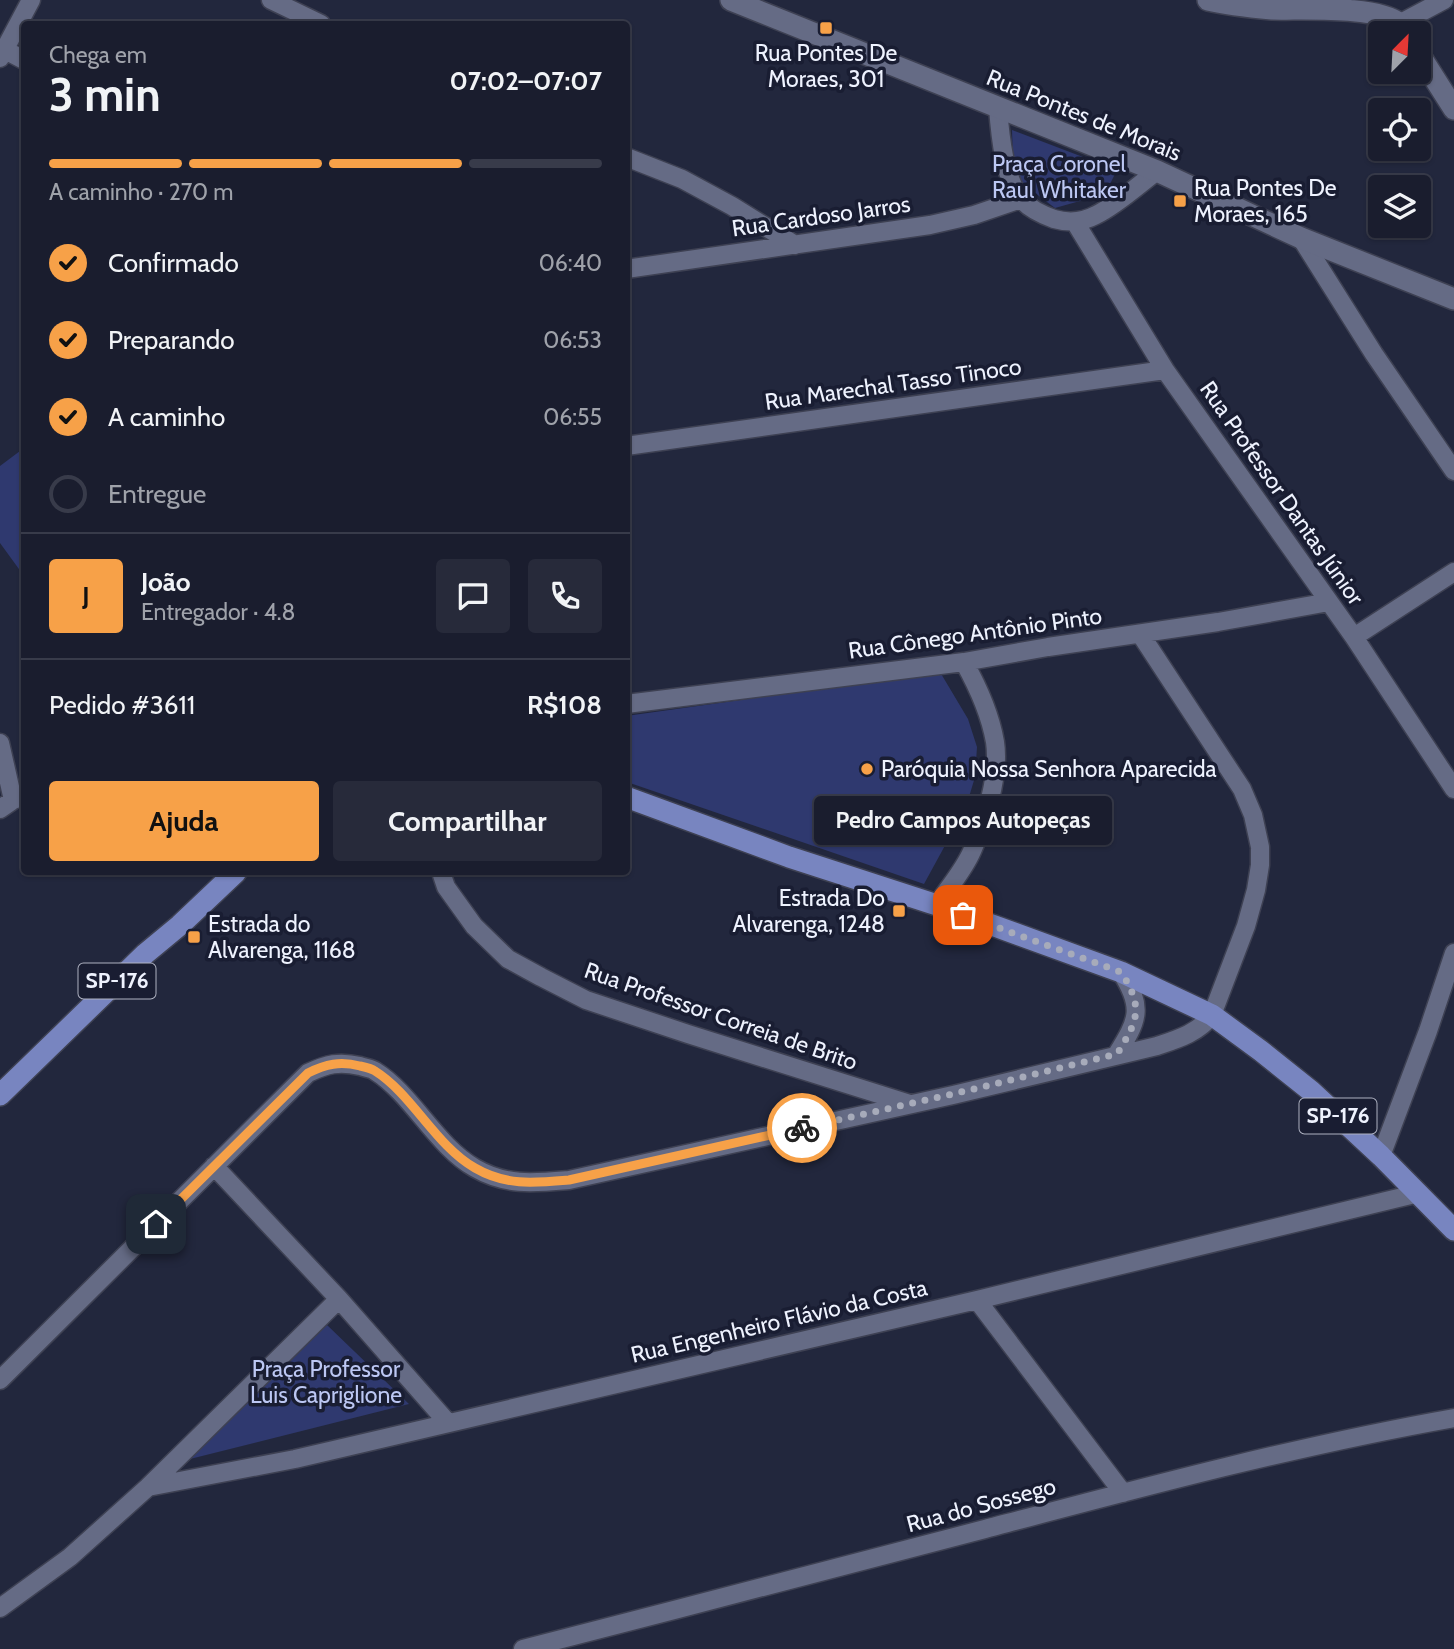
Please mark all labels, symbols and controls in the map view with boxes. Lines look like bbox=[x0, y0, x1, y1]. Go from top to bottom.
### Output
marker: Rua Pontes De Moraes, 301 bbox=[818, 20, 834, 36]
north arrow bbox=[1368, 21, 1432, 84]
map controls bbox=[1368, 21, 1431, 238]
place label: Rua Pontes De Moraes, 301 bbox=[755, 39, 897, 93]
text: Chega em bbox=[49, 41, 147, 69]
street label: Rua Pontes de Morais bbox=[983, 63, 1185, 167]
text: 07:02–07:07 bbox=[449, 65, 602, 97]
text: 3 min bbox=[49, 67, 161, 123]
button: locate bbox=[1368, 98, 1431, 161]
park label: Praça Coronel Raul Whitaker bbox=[992, 150, 1127, 204]
place label: Rua Pontes De Moraes, 165 bbox=[1194, 174, 1337, 228]
button: layers bbox=[1368, 175, 1431, 238]
text: A caminho · 270 m bbox=[49, 178, 233, 206]
street label: Rua Cardoso Jarros bbox=[730, 190, 912, 242]
marker: Rua Pontes De Moraes, 165 bbox=[1172, 193, 1188, 209]
icon: check bbox=[49, 244, 87, 282]
text: Confirmado bbox=[108, 247, 239, 279]
text: 06:40 bbox=[539, 249, 602, 277]
icon: check bbox=[49, 321, 87, 359]
text: Preparando bbox=[108, 324, 235, 356]
text: 06:53 bbox=[543, 326, 602, 354]
street label: Rua Marechal Tasso Tinoco bbox=[763, 352, 1023, 416]
street label: Rua Professor Dantas Júnior bbox=[1194, 376, 1370, 611]
icon: check bbox=[49, 398, 87, 436]
text: A caminho bbox=[108, 401, 225, 433]
text: 06:55 bbox=[543, 403, 602, 431]
text: Entregue bbox=[108, 478, 206, 510]
button: chat bbox=[436, 559, 510, 633]
button: phone bbox=[528, 559, 602, 633]
text: João bbox=[141, 566, 191, 598]
text: J bbox=[82, 580, 90, 612]
text: Entregador · 4.8 bbox=[141, 598, 295, 626]
street label: Rua Cônego Antônio Pinto bbox=[846, 601, 1104, 665]
text: Pedido #3611 bbox=[49, 689, 195, 721]
text: R$108 bbox=[527, 689, 602, 721]
place label: Paróquia Nossa Senhora Aparecida bbox=[881, 755, 1217, 783]
marker: Paróquia Nossa Senhora Aparecida bbox=[859, 761, 875, 777]
button: Ajuda bbox=[49, 781, 319, 861]
button: Compartilhar bbox=[333, 781, 602, 861]
callout: Pedro Campos Autopeças bbox=[814, 796, 1112, 845]
text: Pedro Campos Autopeças bbox=[835, 806, 1091, 834]
place label: Estrada Do Alvarenga, 1248 bbox=[732, 884, 885, 938]
pin bbox=[933, 885, 993, 945]
icon: bag bbox=[944, 896, 982, 934]
marker: Estrada Do Alvarenga, 1248 bbox=[891, 903, 907, 919]
place label: Estrada do Alvarenga, 1168 bbox=[208, 910, 356, 964]
marker: Estrada do Alvarenga, 1168 bbox=[186, 929, 202, 945]
street label: Rua Professor Correia de Brito bbox=[581, 956, 861, 1076]
road number: SP-176 bbox=[78, 964, 156, 998]
courier bbox=[767, 1093, 837, 1163]
road number: SP-176 bbox=[1300, 1098, 1376, 1134]
icon: bike bbox=[783, 1109, 821, 1147]
pin bbox=[126, 1194, 186, 1254]
icon: home bbox=[137, 1205, 175, 1243]
street label: Rua Engenheiro Flávio da Costa bbox=[628, 1273, 930, 1369]
park label: Praça Professor Luis Capriglione bbox=[250, 1355, 402, 1409]
street label: Rua do Sossego bbox=[903, 1472, 1059, 1538]

